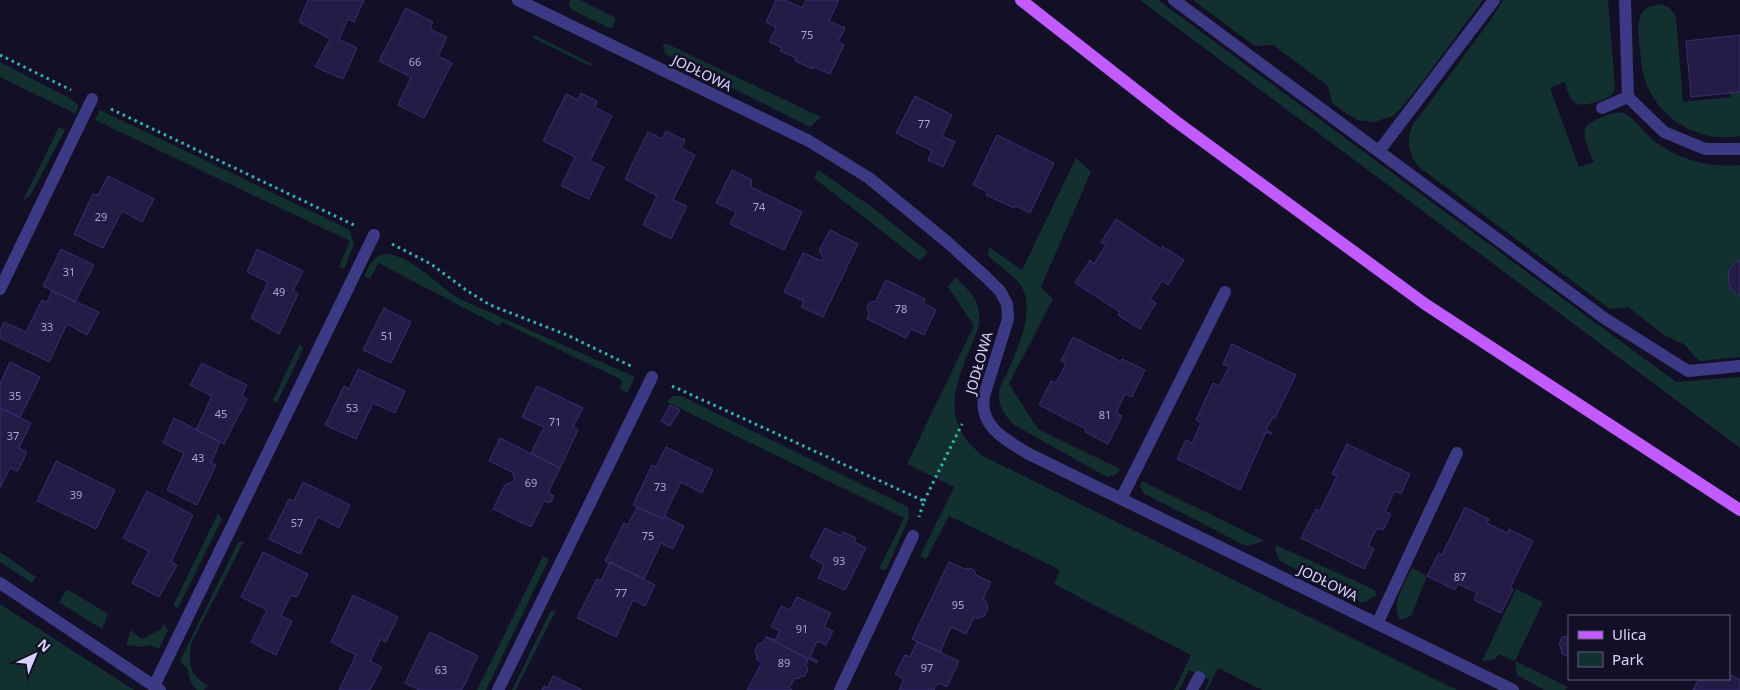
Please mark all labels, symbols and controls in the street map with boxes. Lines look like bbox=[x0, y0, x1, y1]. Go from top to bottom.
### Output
house number: 75 bbox=[801, 27, 813, 42]
street label: JODŁOWA bbox=[667, 49, 735, 95]
house number: 66 bbox=[409, 54, 421, 69]
house number: 77 bbox=[918, 116, 930, 131]
house number: 74 bbox=[753, 199, 766, 214]
house number: 29 bbox=[95, 209, 107, 224]
house number: 31 bbox=[63, 264, 75, 279]
house number: 49 bbox=[273, 284, 285, 299]
house number: 78 bbox=[895, 301, 907, 316]
house number: 33 bbox=[41, 319, 53, 334]
house number: 51 bbox=[381, 328, 393, 343]
street label: JODŁOWA bbox=[960, 329, 997, 398]
house number: 35 bbox=[9, 388, 21, 403]
house number: 53 bbox=[346, 400, 358, 415]
house number: 45 bbox=[215, 406, 227, 421]
house number: 81 bbox=[1099, 407, 1111, 422]
house number: 71 bbox=[549, 414, 561, 429]
house number: 37 bbox=[7, 428, 19, 443]
house number: 43 bbox=[192, 450, 204, 465]
house number: 69 bbox=[525, 475, 537, 490]
house number: 73 bbox=[654, 479, 666, 494]
house number: 39 bbox=[70, 487, 82, 502]
house number: 57 bbox=[291, 515, 303, 530]
house number: 75 bbox=[642, 528, 654, 543]
house number: 93 bbox=[833, 553, 845, 568]
street label: JODŁOWA bbox=[1293, 559, 1361, 605]
house number: 87 bbox=[1454, 569, 1466, 584]
house number: 77 bbox=[615, 585, 627, 600]
house number: 95 bbox=[952, 597, 964, 612]
legend bbox=[1568, 615, 1730, 680]
house number: 91 bbox=[796, 621, 808, 636]
text: Ulica bbox=[1612, 624, 1646, 644]
north arrow bbox=[10, 630, 60, 680]
text: N bbox=[34, 634, 55, 656]
text: Park bbox=[1612, 649, 1644, 669]
house number: 89 bbox=[778, 655, 790, 670]
house number: 97 bbox=[921, 660, 933, 675]
house number: 63 bbox=[435, 662, 447, 677]

